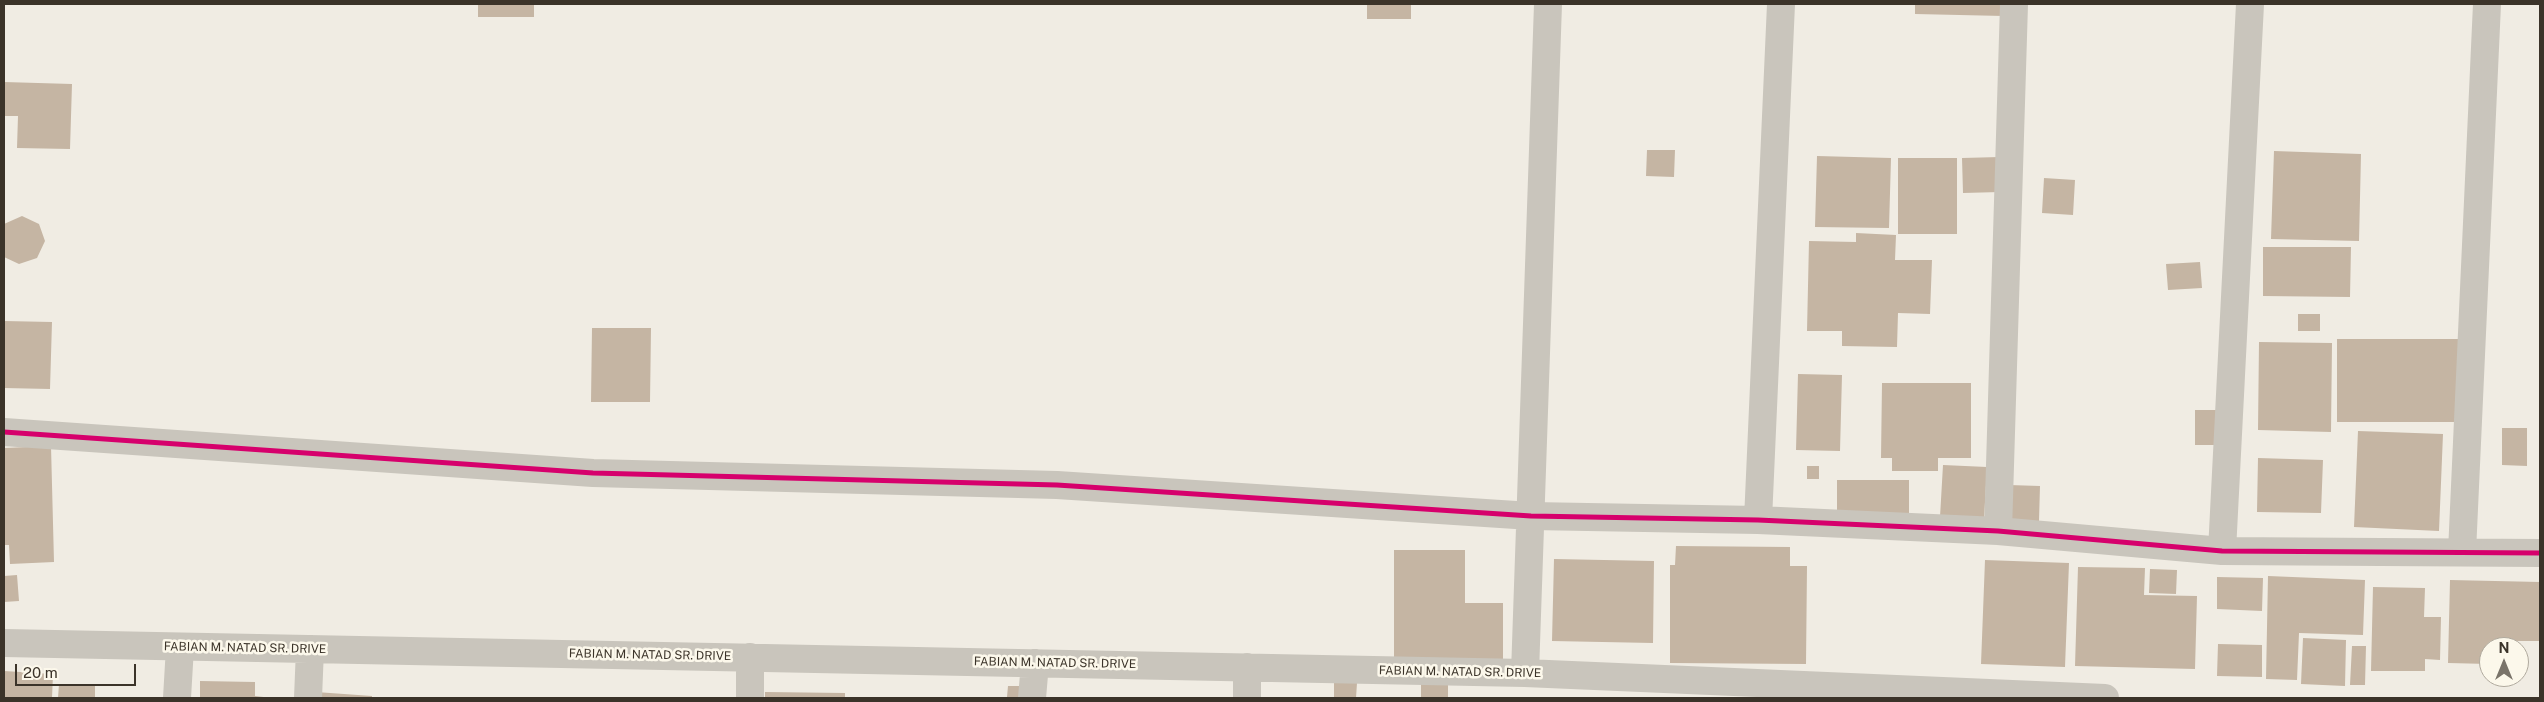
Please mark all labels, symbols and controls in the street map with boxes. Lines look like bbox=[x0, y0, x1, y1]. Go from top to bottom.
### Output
north arrow bbox=[2479, 637, 2529, 687]
street label: FABIAN M. NATAD SR. DRIVE bbox=[164, 639, 326, 657]
text: N bbox=[2499, 640, 2509, 656]
street label: FABIAN M. NATAD SR. DRIVE bbox=[569, 646, 731, 664]
scale bar bbox=[18, 654, 139, 686]
street label: FABIAN M. NATAD SR. DRIVE bbox=[974, 654, 1136, 672]
street label: FABIAN M. NATAD SR. DRIVE bbox=[1379, 663, 1541, 681]
text: 20 m bbox=[23, 664, 58, 681]

